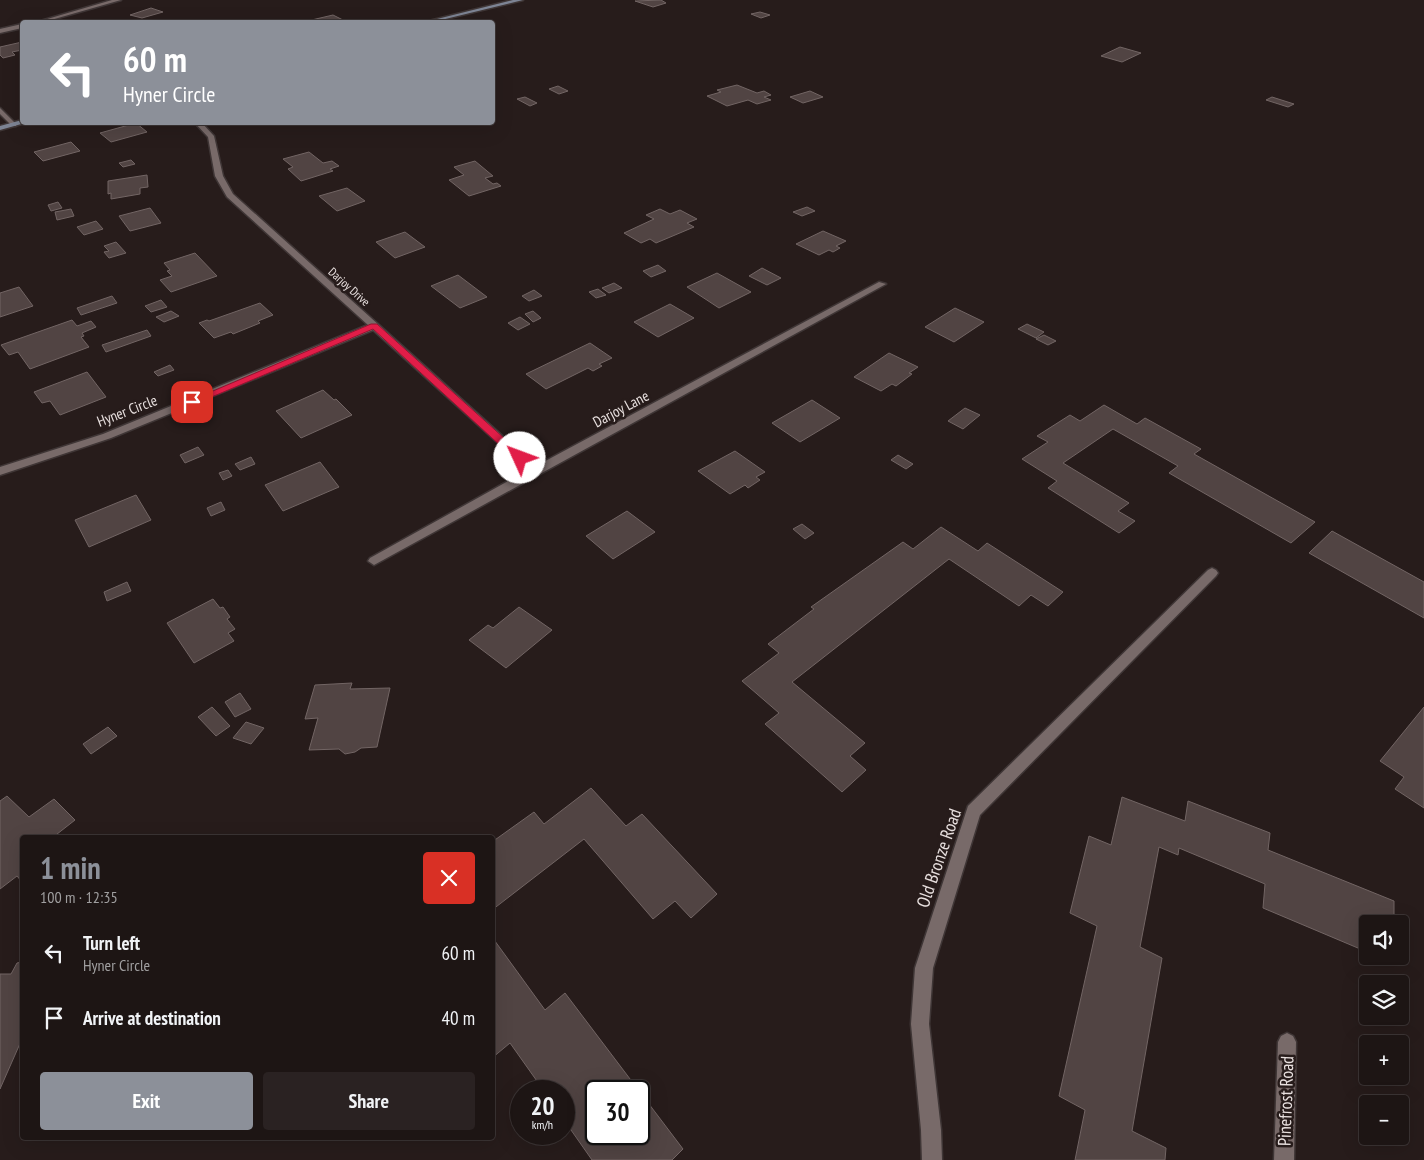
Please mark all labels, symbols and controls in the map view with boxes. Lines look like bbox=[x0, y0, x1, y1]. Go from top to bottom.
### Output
text: 60 m bbox=[123, 36, 187, 82]
icon: left bbox=[40, 40, 105, 105]
text: Hyner Circle bbox=[123, 80, 215, 108]
street label: Darjoy Drive bbox=[326, 264, 373, 309]
pin bbox=[171, 381, 213, 423]
street label: Darjoy Lane bbox=[589, 386, 652, 431]
icon: arrive bbox=[178, 388, 206, 416]
street label: Hyner Circle bbox=[94, 390, 160, 431]
position arrow bbox=[493, 431, 545, 483]
street label: Old Bronze Road bbox=[911, 805, 966, 910]
text: 1 min bbox=[40, 848, 101, 887]
button: close bbox=[423, 852, 475, 904]
text: 100 m · 12:35 bbox=[40, 887, 118, 907]
map controls bbox=[1359, 915, 1409, 1145]
button: sound bbox=[1359, 915, 1409, 965]
text: Turn left bbox=[83, 931, 140, 955]
icon: left bbox=[40, 939, 68, 967]
text: 60 m bbox=[442, 941, 475, 965]
text: Hyner Circle bbox=[83, 955, 150, 975]
button: layers bbox=[1359, 975, 1409, 1025]
icon: arrive bbox=[40, 1004, 68, 1032]
text: Arrive at destination bbox=[83, 1006, 221, 1030]
text: 40 m bbox=[442, 1006, 475, 1030]
button: + bbox=[1359, 1035, 1409, 1085]
street label: Pinefrost Road bbox=[1272, 1055, 1299, 1146]
button: Exit bbox=[40, 1072, 253, 1130]
button: Share bbox=[263, 1072, 475, 1130]
speed limit sign: 30 bbox=[585, 1080, 650, 1145]
text: 20 bbox=[531, 1090, 554, 1122]
button: − bbox=[1359, 1095, 1409, 1145]
text: km/h bbox=[532, 1117, 553, 1132]

